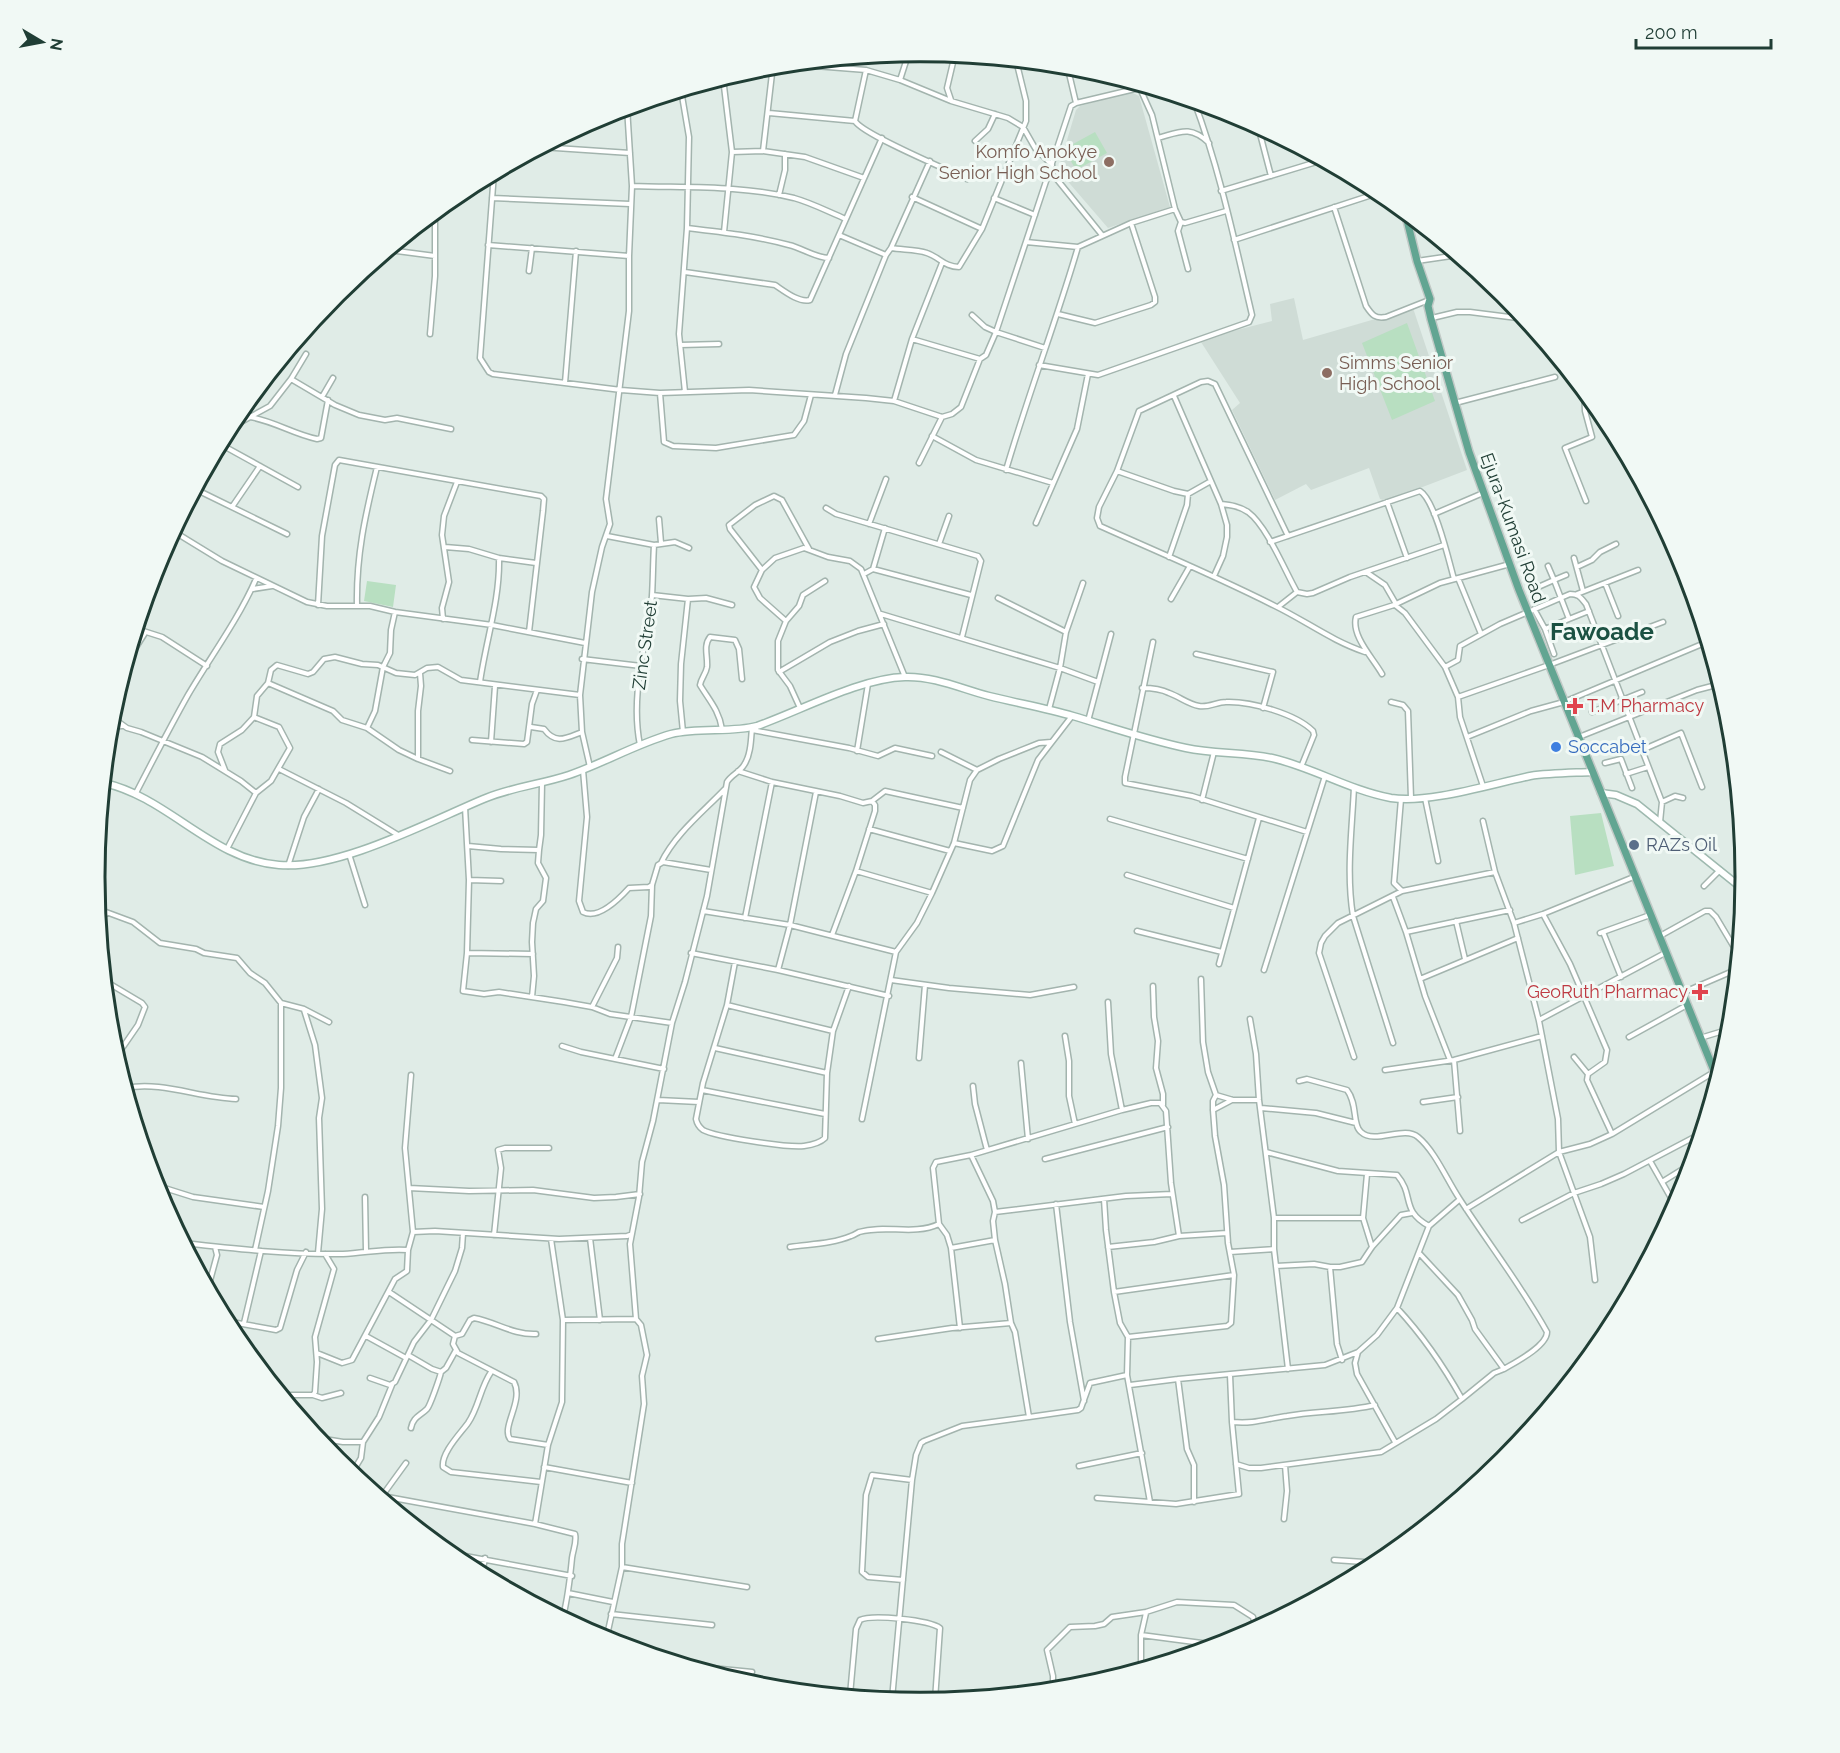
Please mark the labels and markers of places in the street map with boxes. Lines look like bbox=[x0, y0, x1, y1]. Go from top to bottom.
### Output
place label: Komfo Anokye Senior High School bbox=[939, 141, 1097, 183]
marker: Komfo Anokye Senior High School bbox=[1102, 155, 1116, 169]
place label: Simms Senior High School bbox=[1339, 352, 1454, 394]
marker: Simms Senior High School bbox=[1320, 366, 1334, 380]
place label: T.M Pharmacy bbox=[1587, 695, 1704, 716]
marker: T.M Pharmacy bbox=[1568, 699, 1582, 713]
place label: Soccabet bbox=[1568, 736, 1647, 757]
marker: Soccabet bbox=[1549, 740, 1563, 754]
place label: RAZs Oil bbox=[1646, 834, 1717, 855]
marker: RAZs Oil bbox=[1627, 838, 1641, 852]
place label: GeoRuth Pharmacy bbox=[1527, 981, 1688, 1002]
marker: GeoRuth Pharmacy bbox=[1693, 985, 1707, 999]

